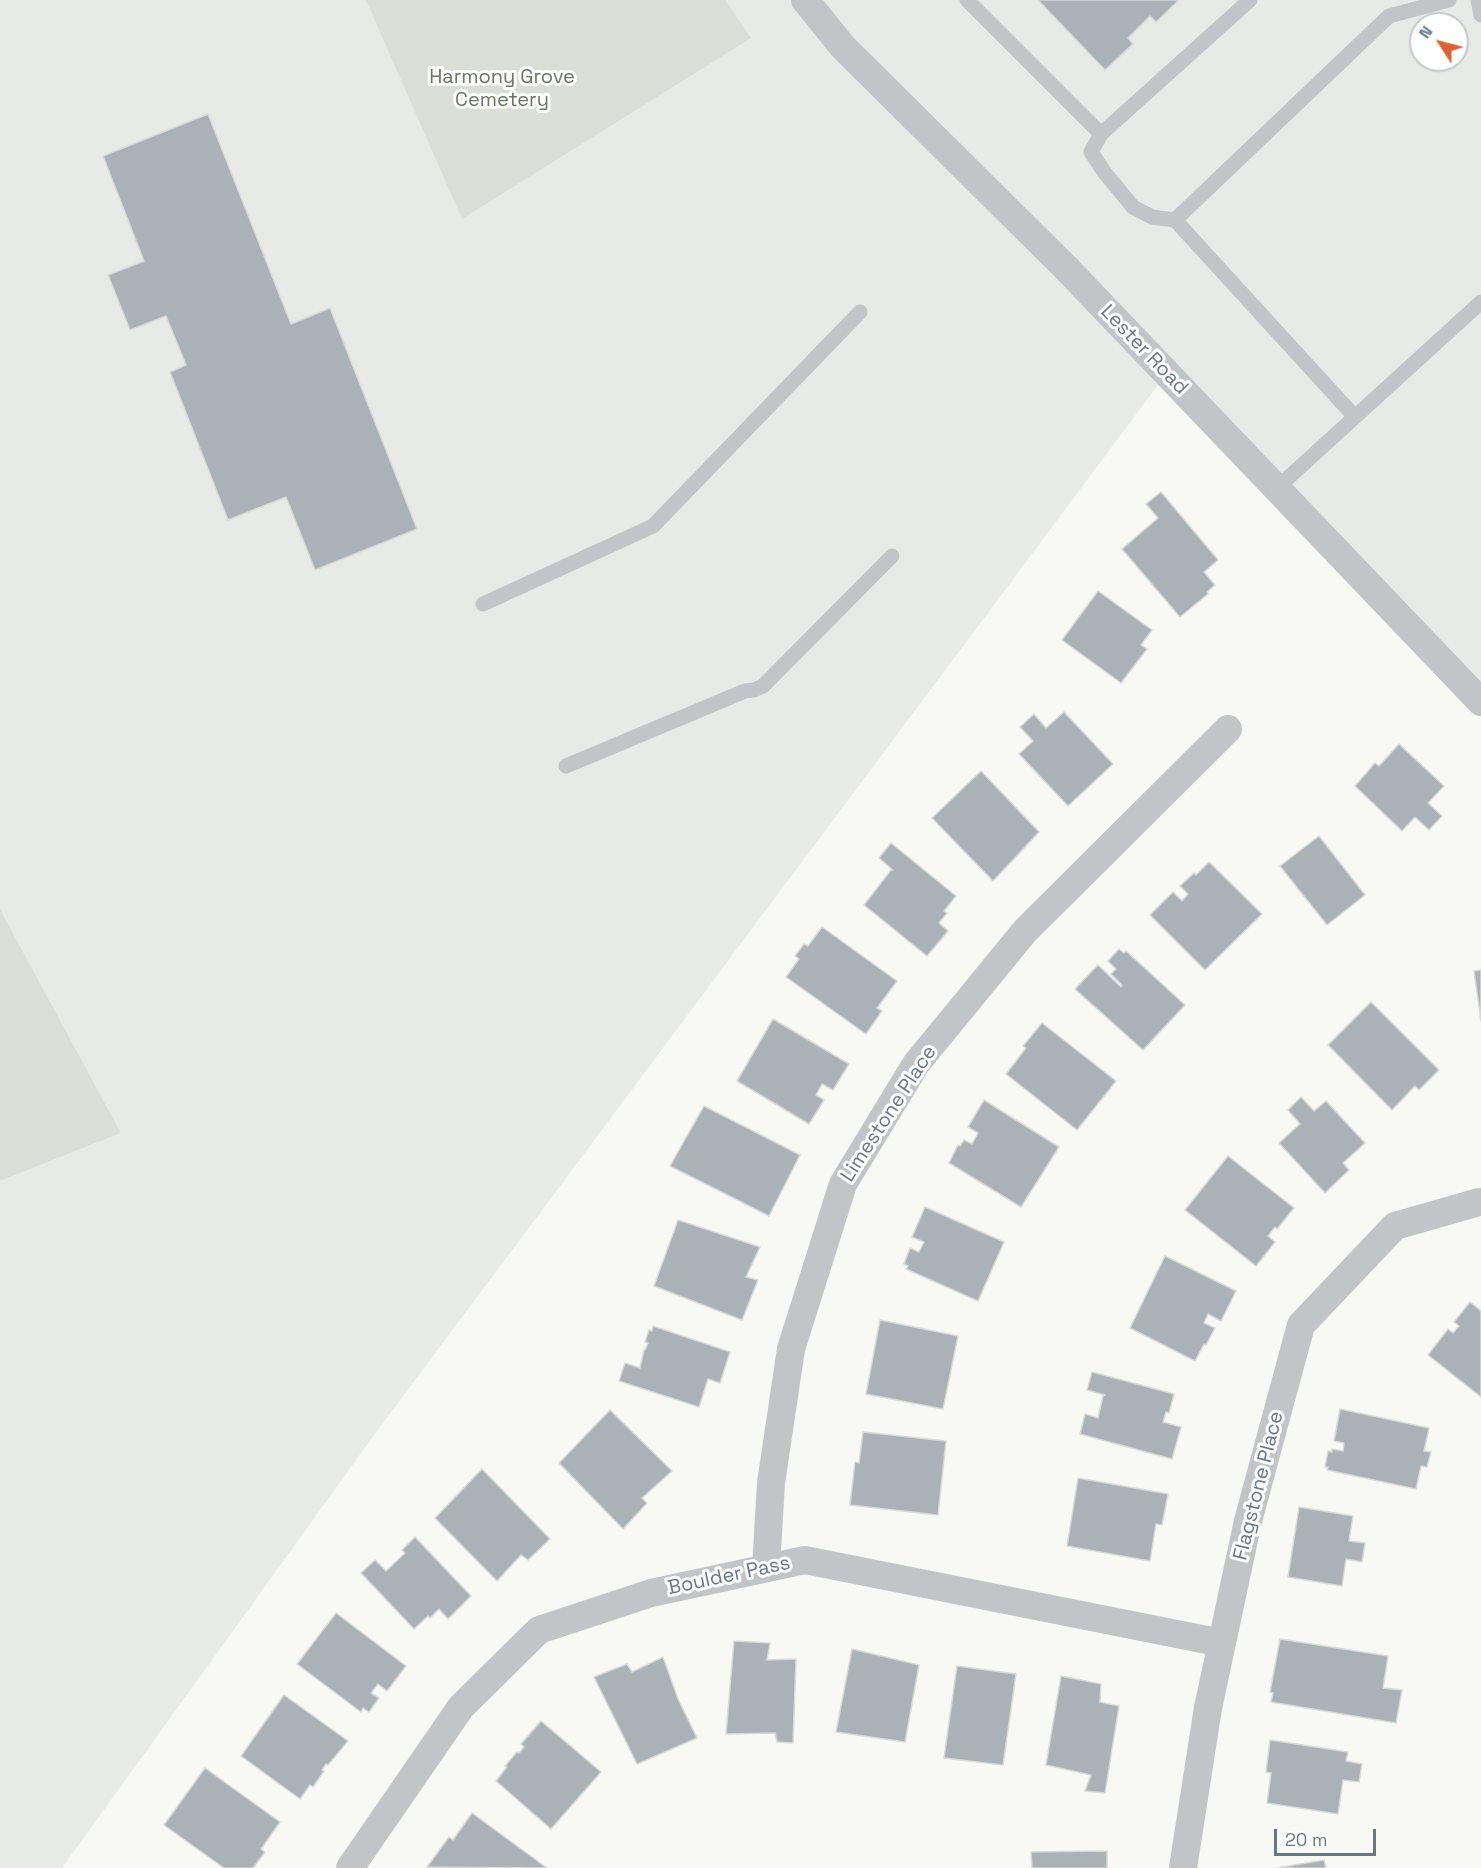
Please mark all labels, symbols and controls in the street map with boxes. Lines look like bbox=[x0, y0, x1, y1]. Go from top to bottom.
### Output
north arrow bbox=[1409, 12, 1469, 72]
text: N bbox=[1414, 22, 1437, 43]
park label: Harmony Grove Cemetery bbox=[429, 66, 575, 113]
street label: Lester Road bbox=[1095, 300, 1193, 400]
street label: Limestone Place bbox=[836, 1041, 942, 1187]
street label: Flagstone Place bbox=[1229, 1409, 1289, 1563]
street label: Boulder Pass bbox=[666, 1551, 792, 1601]
scale bar bbox=[1277, 1817, 1379, 1855]
text: 20 m bbox=[1285, 1828, 1328, 1851]

